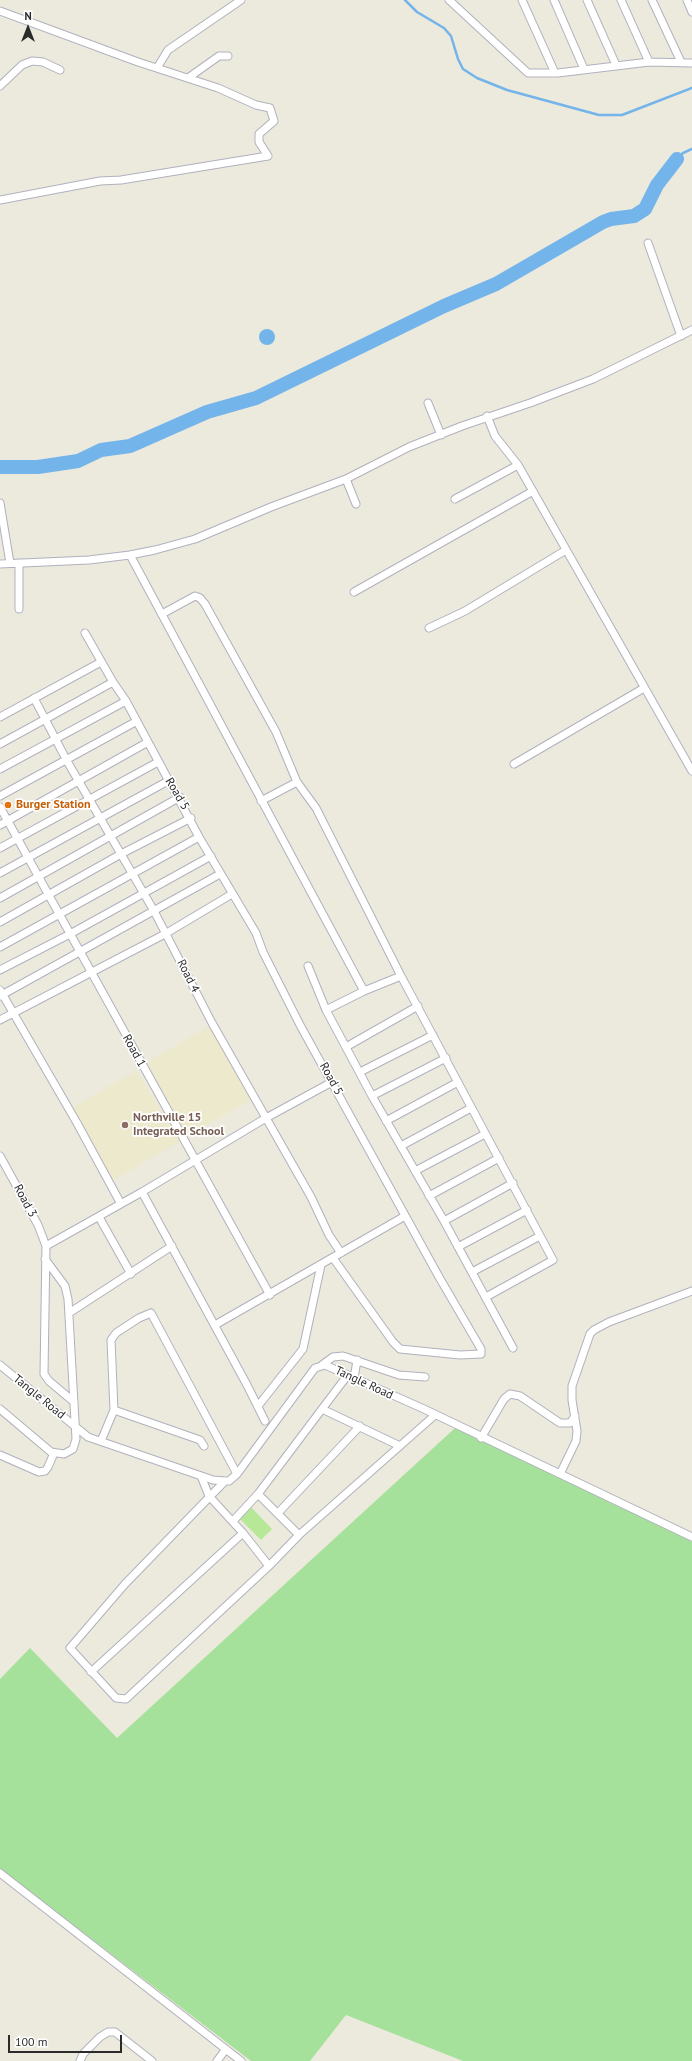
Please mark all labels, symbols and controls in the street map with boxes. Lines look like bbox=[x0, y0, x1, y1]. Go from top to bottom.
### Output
north arrow bbox=[8, 8, 48, 48]
text: N bbox=[24, 9, 32, 23]
street label: Road 5 bbox=[162, 775, 192, 813]
place label: Burger Station bbox=[16, 798, 90, 812]
marker: Burger Station bbox=[3, 800, 13, 810]
street label: Road 4 bbox=[174, 957, 202, 995]
street label: Road 1 bbox=[119, 1032, 149, 1070]
street label: Road 5 bbox=[316, 1060, 346, 1098]
place label: Northville 15 Integrated School bbox=[133, 1111, 224, 1139]
marker: Northville 15 Integrated School bbox=[120, 1120, 130, 1130]
street label: Road 3 bbox=[10, 1182, 40, 1220]
street label: Tangle Road bbox=[333, 1363, 395, 1403]
street label: Tangle Road bbox=[10, 1372, 68, 1422]
scale bar bbox=[10, 2027, 124, 2053]
text: 100 m bbox=[15, 2034, 48, 2049]

